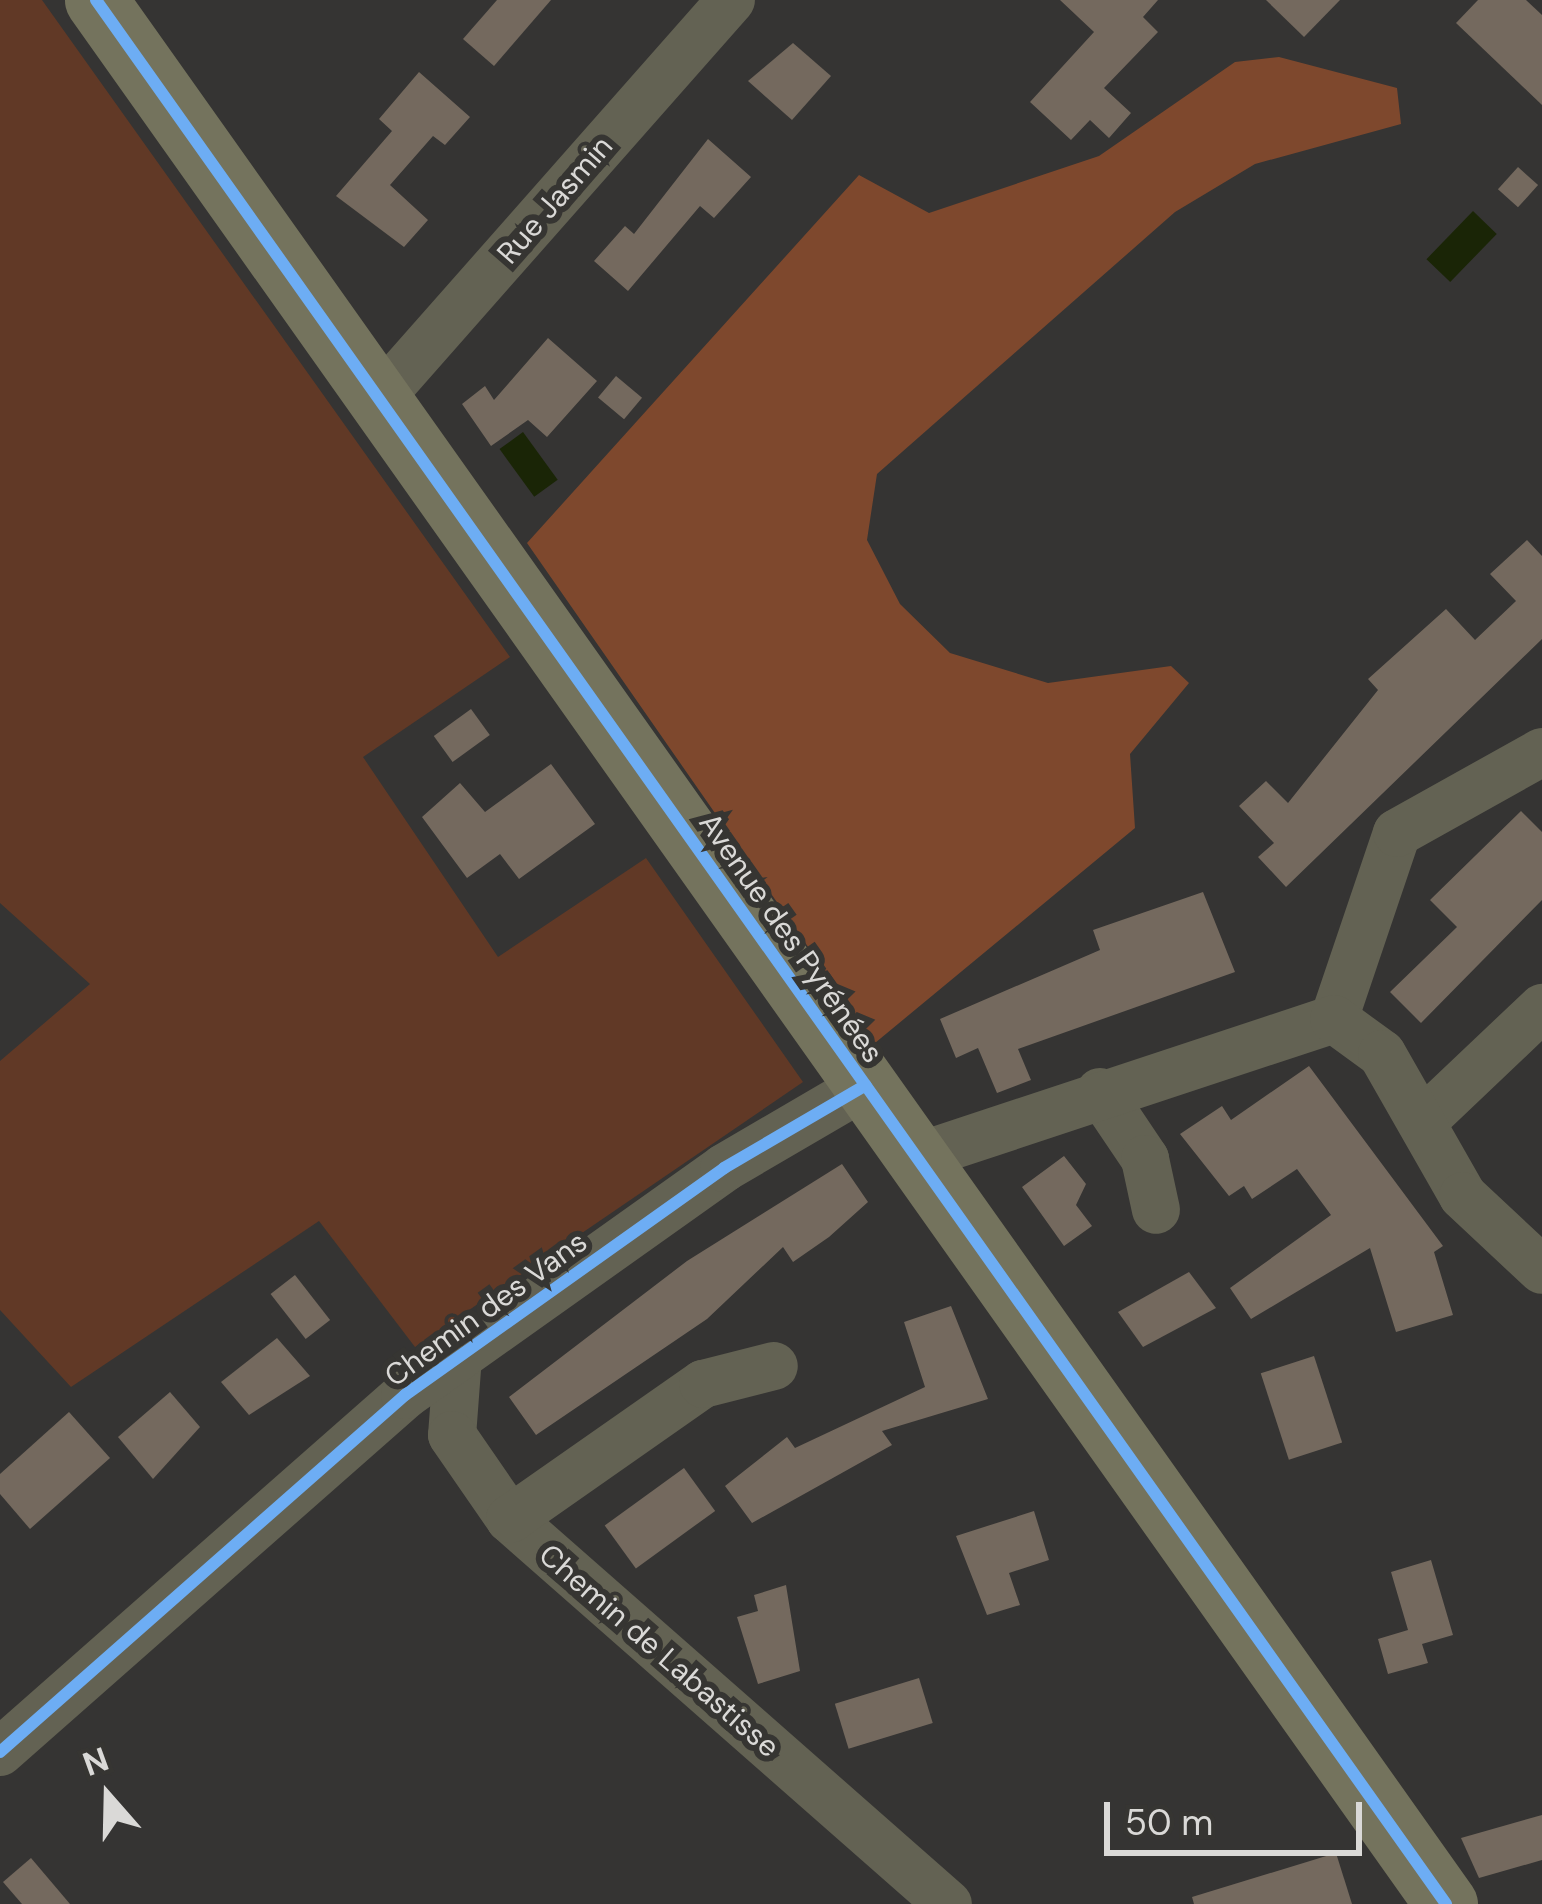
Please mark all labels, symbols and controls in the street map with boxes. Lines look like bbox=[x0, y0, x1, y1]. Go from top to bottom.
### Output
street label: Rue Jasmin bbox=[490, 129, 620, 271]
street label: Avenue des Pyrénées bbox=[691, 806, 891, 1070]
street label: Chemin des Vans bbox=[378, 1224, 594, 1394]
street label: Chemin de Labastisse bbox=[532, 1537, 786, 1765]
north arrow bbox=[48, 1736, 168, 1856]
text: N bbox=[77, 1737, 114, 1786]
scale bar bbox=[1110, 1778, 1368, 1852]
text: 50 m bbox=[1125, 1799, 1213, 1846]

